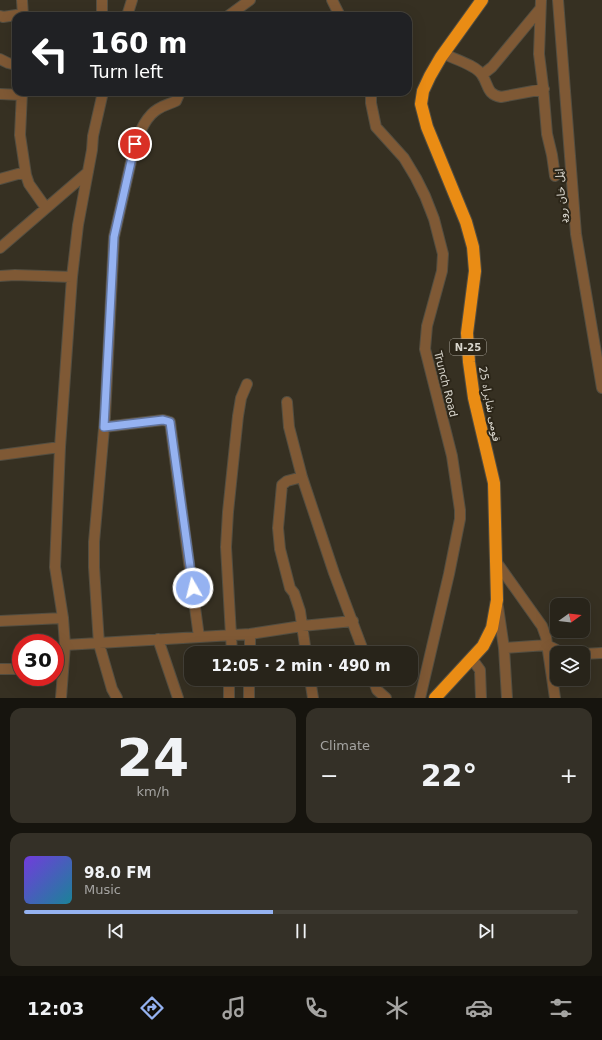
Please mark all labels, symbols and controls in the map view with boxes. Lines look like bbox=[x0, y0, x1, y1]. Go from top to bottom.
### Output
text: 160 m bbox=[90, 27, 187, 60]
icon: left bbox=[24, 28, 76, 80]
text: Turn left bbox=[90, 61, 163, 82]
pin bbox=[118, 127, 152, 161]
icon: arrive bbox=[124, 133, 146, 155]
street label: اټل خان روډ bbox=[553, 168, 570, 224]
road number: N-25 bbox=[450, 339, 486, 355]
street label: Trunch Road bbox=[431, 349, 460, 419]
street label: قومی شاہراہ 25 bbox=[476, 365, 503, 443]
position arrow bbox=[172, 567, 214, 609]
north arrow bbox=[550, 598, 590, 638]
map controls bbox=[550, 598, 590, 686]
speed limit sign: 30 bbox=[12, 634, 64, 686]
button: layers bbox=[550, 646, 590, 686]
text: 12:05 · 2 min · 490 m bbox=[211, 657, 391, 675]
text: 24 bbox=[117, 728, 189, 788]
text: Climate bbox=[320, 738, 370, 753]
text: 22° bbox=[421, 758, 477, 793]
text: − bbox=[320, 763, 338, 788]
text: + bbox=[560, 763, 578, 788]
text: km/h bbox=[137, 784, 169, 799]
text: 98.0 FM bbox=[84, 864, 151, 882]
text: Music bbox=[84, 882, 121, 897]
icon: previous bbox=[105, 920, 127, 942]
icon: pause bbox=[290, 920, 312, 942]
icon: next bbox=[475, 920, 497, 942]
icon: directions bbox=[138, 994, 166, 1022]
icon: music bbox=[220, 994, 248, 1022]
icon: phone bbox=[302, 994, 330, 1022]
icon: climate bbox=[383, 994, 411, 1022]
icon: car bbox=[465, 994, 493, 1022]
icon: filters bbox=[547, 994, 575, 1022]
text: 12:03 bbox=[27, 998, 84, 1019]

